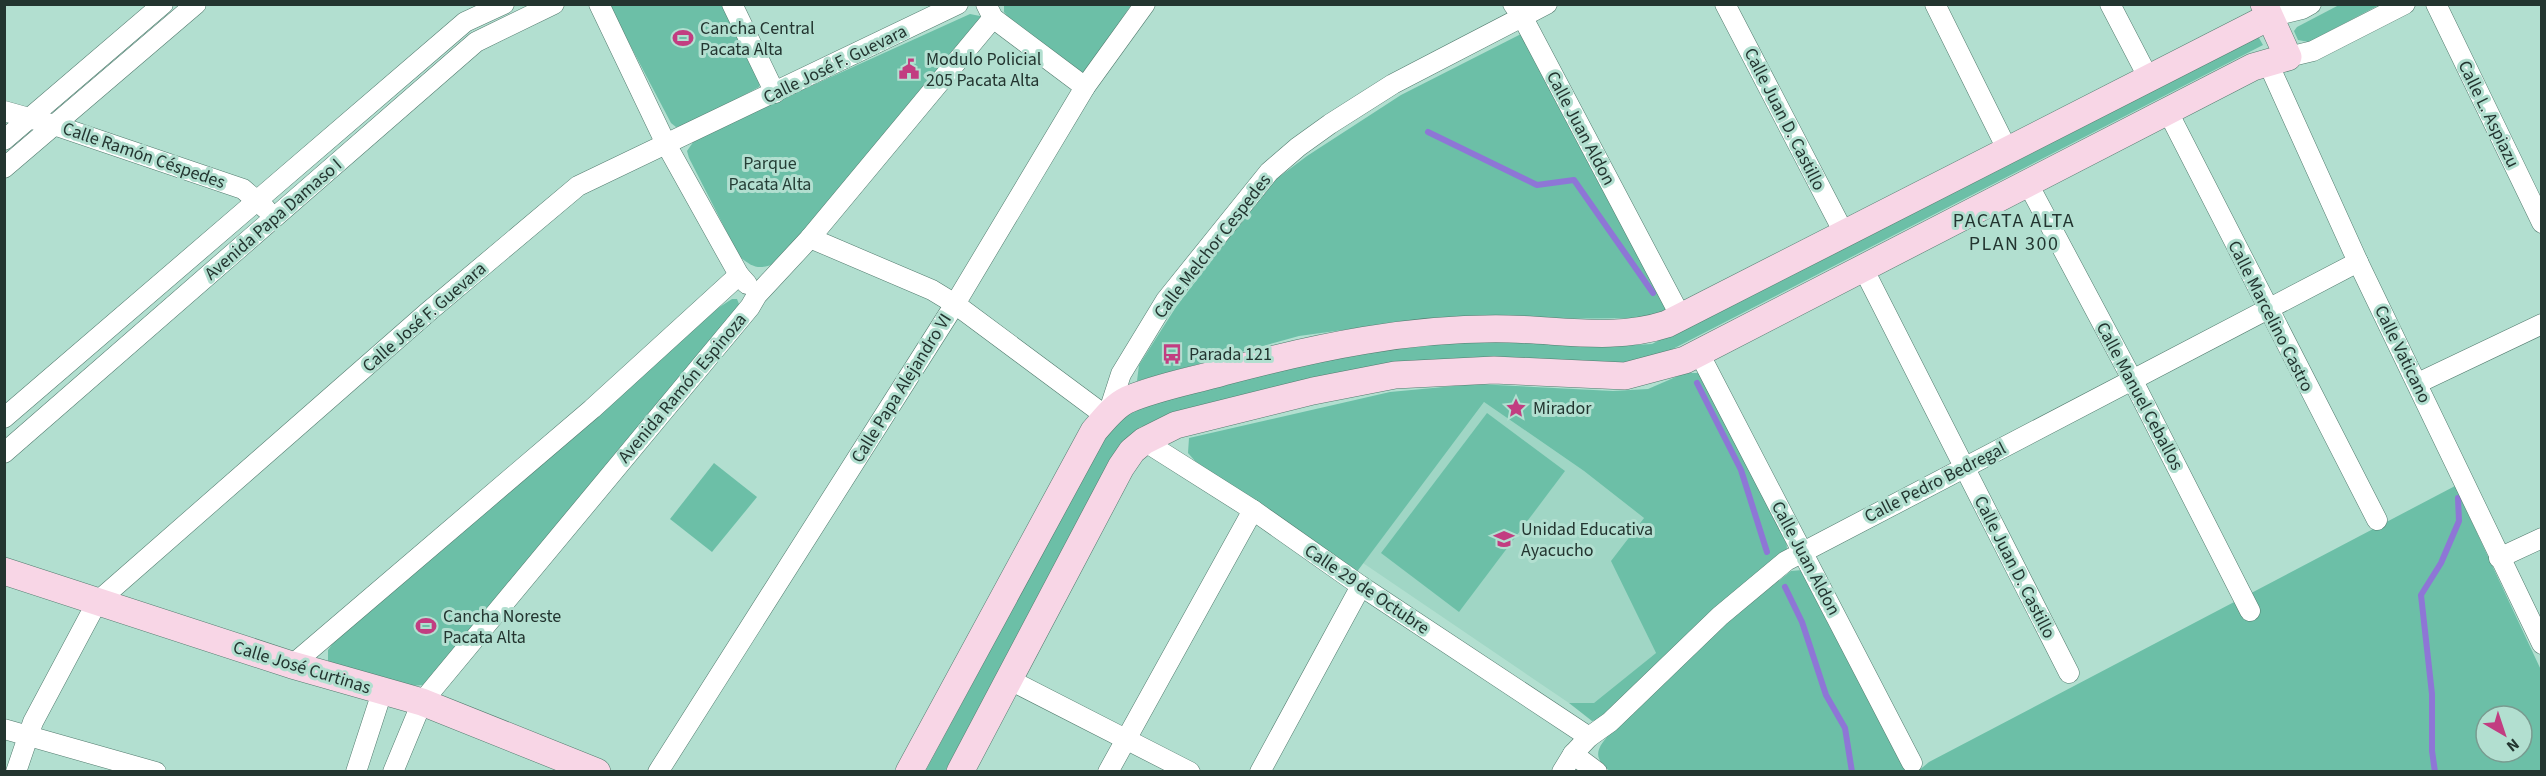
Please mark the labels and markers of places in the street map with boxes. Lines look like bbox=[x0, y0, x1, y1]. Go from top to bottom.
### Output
place label: Cancha Central Pacata Alta bbox=[700, 16, 815, 62]
sports icon: Cancha Central Pacata Alta bbox=[671, 26, 695, 50]
place label: Modulo Policial 205 Pacata Alta bbox=[926, 47, 1041, 93]
public building icon: Modulo Policial 205 Pacata Alta bbox=[897, 57, 921, 81]
bus stop icon: Parada 121 bbox=[1160, 342, 1184, 366]
place label: Parada 121 bbox=[1189, 342, 1272, 367]
place icon: Mirador bbox=[1504, 396, 1528, 420]
place label: Mirador bbox=[1533, 396, 1592, 421]
place label: Unidad Educativa Ayacucho bbox=[1521, 517, 1653, 563]
school or university icon: Unidad Educativa Ayacucho bbox=[1492, 527, 1516, 551]
place label: Cancha Noreste Pacata Alta bbox=[443, 604, 561, 650]
sports icon: Cancha Noreste Pacata Alta bbox=[414, 614, 438, 638]

